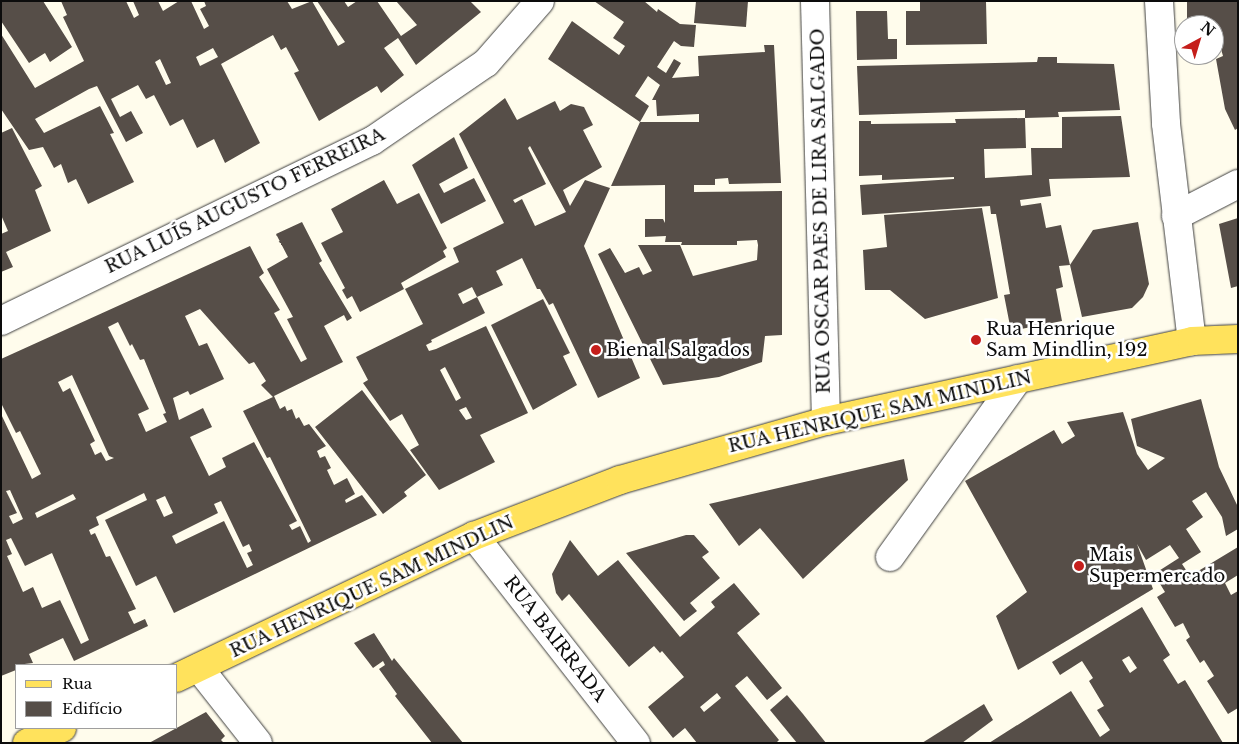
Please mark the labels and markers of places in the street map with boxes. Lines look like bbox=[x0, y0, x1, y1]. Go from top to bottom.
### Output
place label: Rua Henrique Sam Mindlin, 192 bbox=[986, 319, 1148, 362]
marker: Rua Henrique Sam Mindlin, 192 bbox=[970, 334, 982, 346]
place label: Bienal Salgados bbox=[606, 339, 750, 361]
marker: Bienal Salgados bbox=[590, 344, 602, 356]
place label: Mais Supermercado bbox=[1089, 545, 1225, 588]
marker: Mais Supermercado bbox=[1073, 560, 1085, 572]

